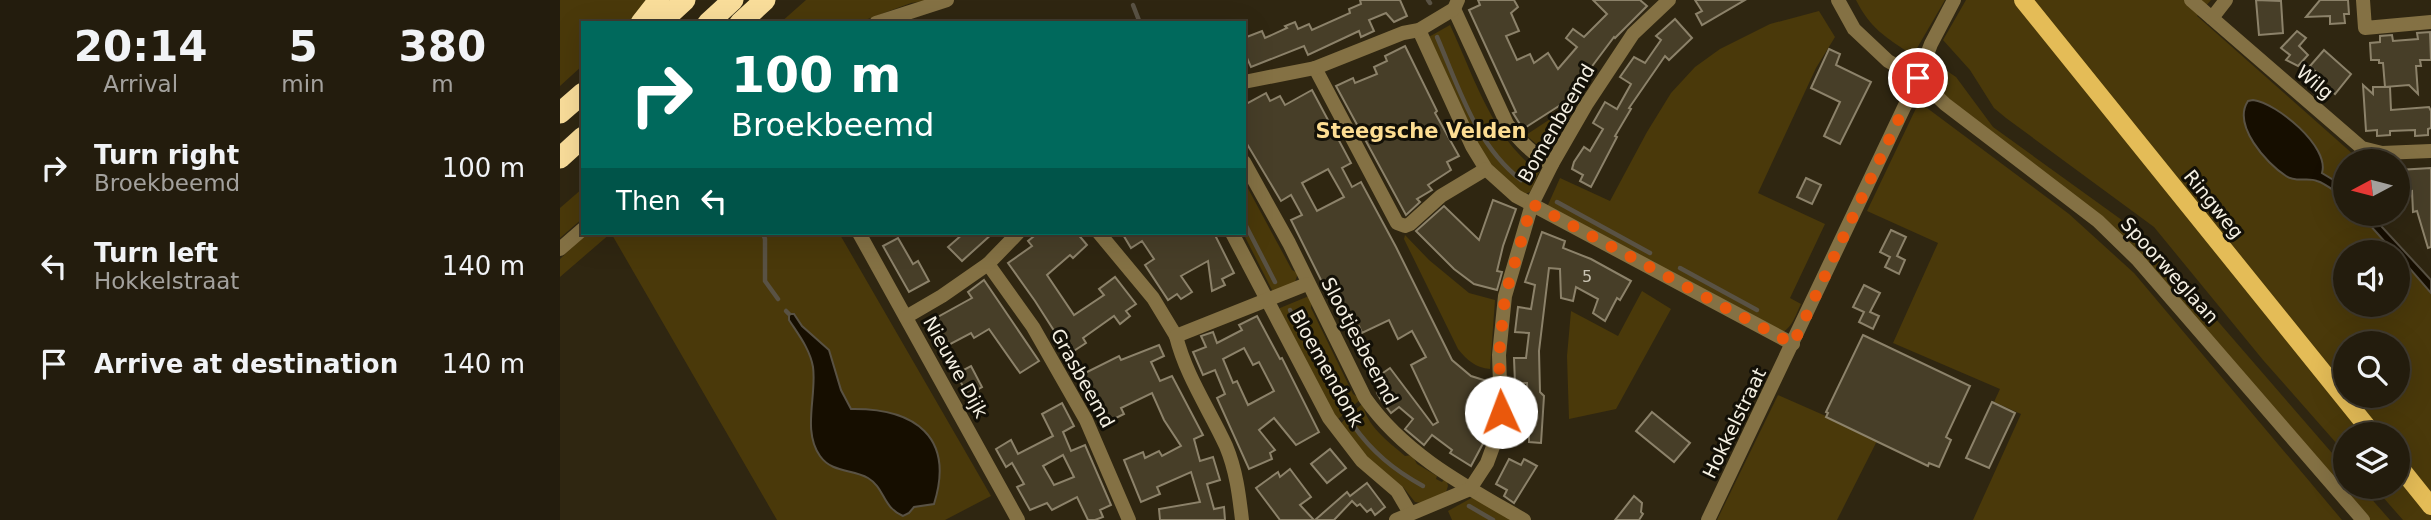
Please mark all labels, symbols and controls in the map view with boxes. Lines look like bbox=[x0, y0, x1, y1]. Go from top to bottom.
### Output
text: 20:14 bbox=[74, 22, 208, 71]
text: 5 bbox=[288, 22, 318, 71]
text: 380 bbox=[399, 22, 486, 71]
text: 100 m bbox=[731, 47, 901, 104]
pin bbox=[1888, 48, 1948, 108]
icon: right bbox=[616, 49, 707, 140]
icon: arrive bbox=[1899, 59, 1937, 97]
street label: Bomenbeemd bbox=[1513, 60, 1599, 186]
street label: Wilg bbox=[2292, 60, 2338, 104]
text: Arrival bbox=[103, 71, 178, 97]
text: min bbox=[281, 71, 325, 97]
text: m bbox=[431, 71, 454, 97]
text: Broekbeemd bbox=[731, 106, 934, 144]
district label: Steegsche Velden bbox=[1316, 119, 1526, 143]
text: Turn right bbox=[94, 140, 239, 170]
icon: right bbox=[35, 149, 73, 187]
north arrow bbox=[2333, 149, 2410, 226]
map controls bbox=[2333, 149, 2410, 499]
text: 100 m bbox=[442, 153, 525, 183]
street label: Ringweg bbox=[2180, 165, 2248, 243]
text: Broekbeemd bbox=[94, 170, 240, 196]
icon: left bbox=[695, 182, 733, 220]
text: Then bbox=[616, 186, 681, 216]
street label: Spoorweglaan bbox=[2117, 212, 2223, 328]
text: Turn left bbox=[94, 238, 218, 268]
button: sound bbox=[2333, 240, 2410, 317]
icon: left bbox=[35, 247, 73, 285]
text: 140 m bbox=[442, 251, 525, 281]
house number: 5 bbox=[1582, 267, 1592, 286]
text: Hokkelstraat bbox=[94, 268, 239, 294]
street label: Slootjesbeemd bbox=[1317, 274, 1403, 408]
street label: Bloemendonk bbox=[1286, 306, 1368, 430]
street label: Nieuwe Dijk bbox=[919, 312, 993, 422]
street label: Grasbeemd bbox=[1047, 325, 1119, 431]
button: search bbox=[2333, 331, 2410, 408]
icon: arrive bbox=[35, 345, 73, 383]
text: Arrive at destination bbox=[94, 349, 398, 379]
text: 140 m bbox=[442, 349, 525, 379]
street label: Hokkelstraat bbox=[1698, 364, 1770, 482]
position arrow bbox=[1464, 375, 1538, 449]
button: layers bbox=[2333, 422, 2410, 499]

